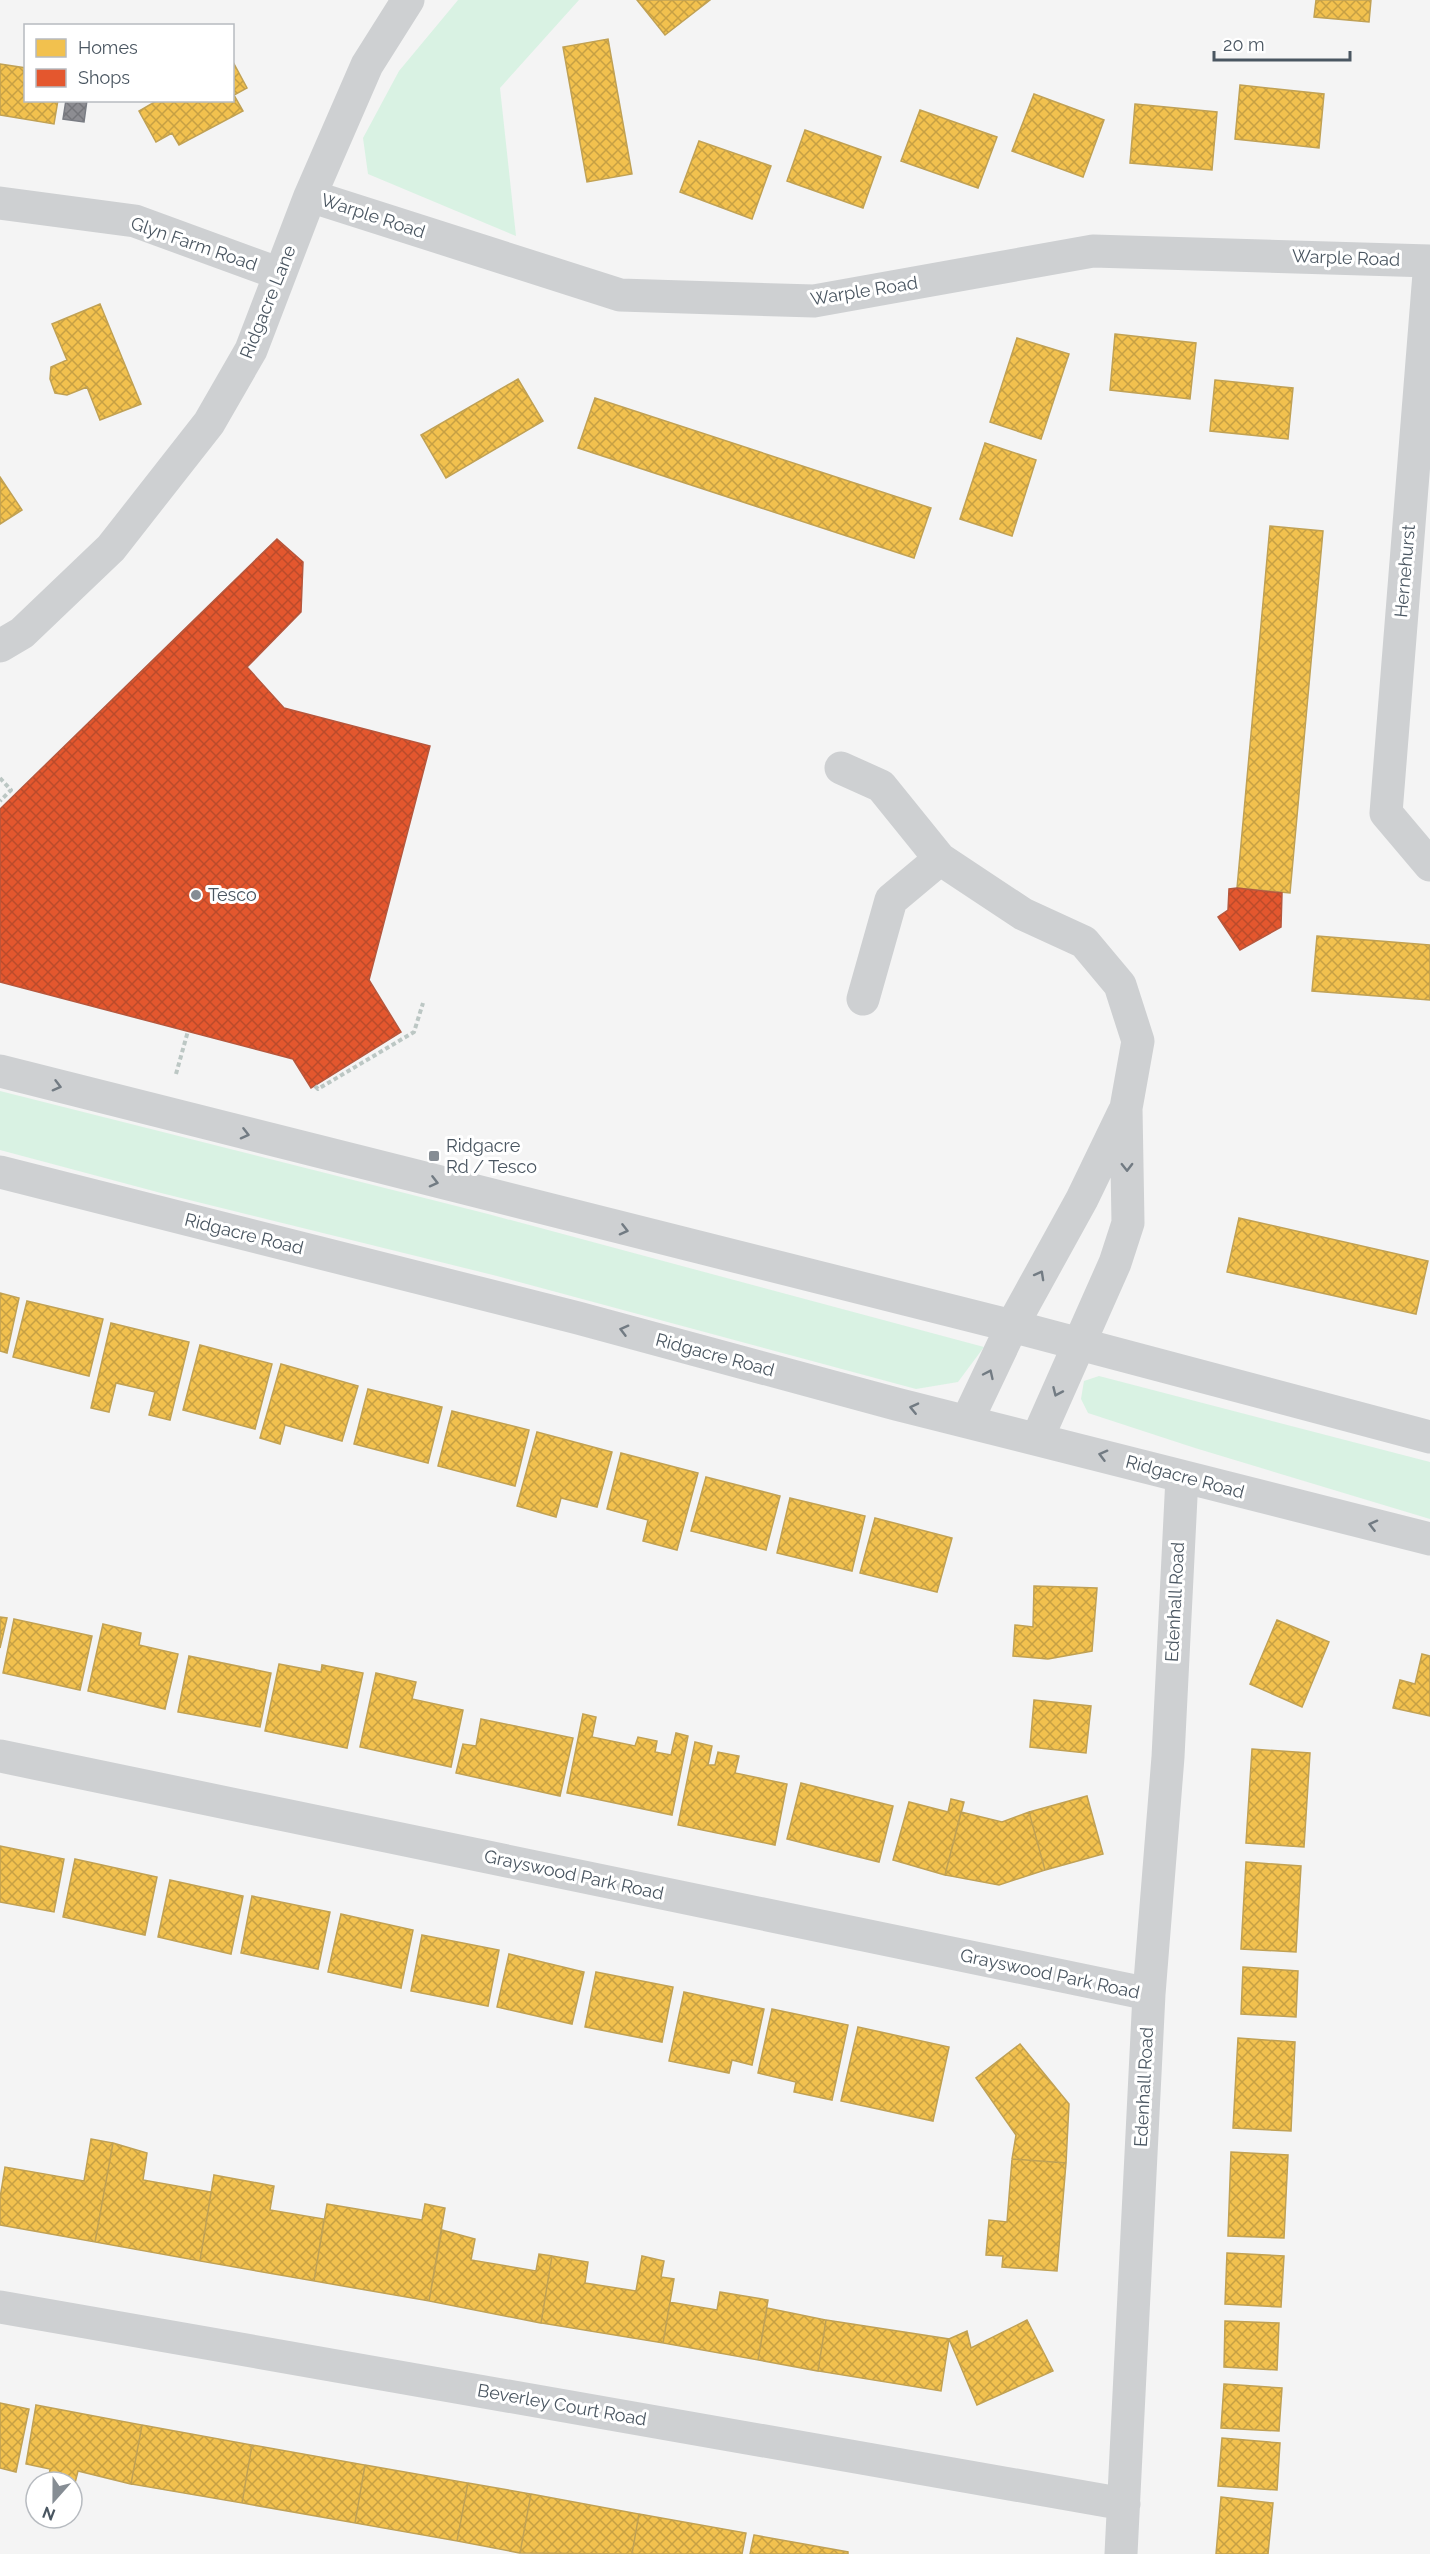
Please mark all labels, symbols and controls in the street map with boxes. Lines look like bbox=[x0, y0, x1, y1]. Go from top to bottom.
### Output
legend bbox=[24, 24, 234, 102]
scale bar bbox=[1214, 24, 1350, 62]
text: 20 m bbox=[1223, 34, 1265, 55]
text: Homes bbox=[78, 37, 138, 58]
text: Shops bbox=[78, 67, 130, 88]
street label: Warple Road bbox=[318, 189, 428, 242]
street label: Glyn Farm Road bbox=[128, 212, 260, 275]
street label: Ridgacre Lane bbox=[235, 242, 300, 361]
street label: Warple Road bbox=[1292, 245, 1401, 270]
street label: Warple Road bbox=[809, 272, 919, 309]
street label: Hernehurst bbox=[1390, 524, 1419, 618]
place label: Tesco bbox=[208, 884, 257, 905]
marker: Tesco bbox=[189, 888, 203, 902]
one-way arrow bbox=[51, 1079, 61, 1091]
one-way arrow bbox=[240, 1127, 250, 1140]
place label: Ridgacre Rd / Tesco bbox=[446, 1135, 537, 1177]
marker: Ridgacre Rd / Tesco bbox=[427, 1149, 441, 1163]
one-way arrow bbox=[1121, 1162, 1133, 1171]
one-way arrow bbox=[429, 1175, 439, 1188]
street label: Ridgacre Road bbox=[182, 1209, 306, 1258]
one-way arrow bbox=[618, 1222, 628, 1235]
one-way arrow bbox=[1033, 1271, 1044, 1281]
one-way arrow bbox=[619, 1325, 629, 1338]
street label: Ridgacre Road bbox=[654, 1329, 777, 1380]
one-way arrow bbox=[982, 1369, 994, 1380]
one-way arrow bbox=[1053, 1386, 1065, 1397]
one-way arrow bbox=[909, 1403, 919, 1416]
one-way arrow bbox=[1098, 1450, 1109, 1462]
street label: Ridgacre Road bbox=[1124, 1451, 1247, 1502]
one-way arrow bbox=[1368, 1519, 1378, 1532]
street label: Edenhall Road bbox=[1161, 1541, 1188, 1663]
street label: Grayswood Park Road bbox=[483, 1845, 666, 1904]
street label: Grayswood Park Road bbox=[959, 1944, 1142, 2003]
street label: Edenhall Road bbox=[1130, 2026, 1157, 2148]
street label: Beverley Court Road bbox=[476, 2379, 648, 2430]
north arrow bbox=[24, 2470, 84, 2530]
text: N bbox=[40, 2502, 58, 2525]

